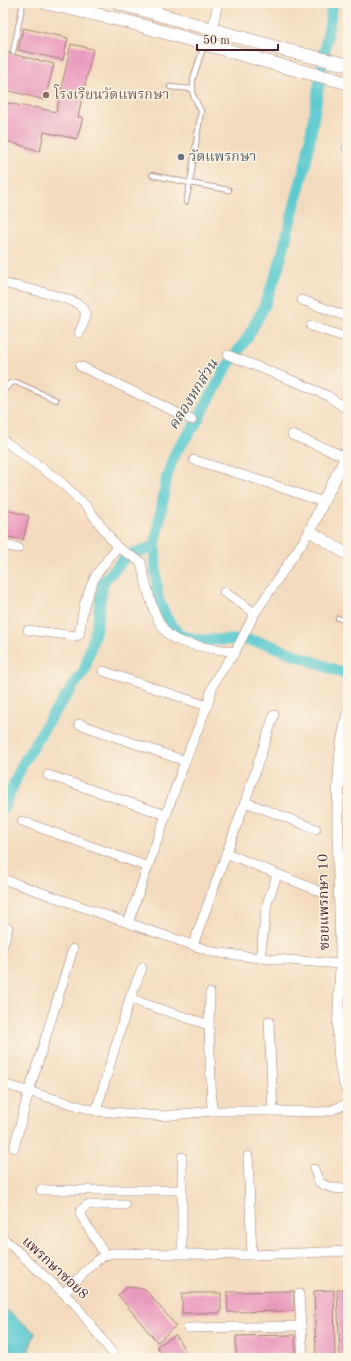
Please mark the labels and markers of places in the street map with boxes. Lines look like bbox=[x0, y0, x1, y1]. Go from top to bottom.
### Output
place label: โรงเรียนวัดแพรกษา bbox=[53, 84, 169, 102]
marker: โรงเรียนวัดแพรกษา bbox=[41, 90, 51, 100]
place label: วัดแพรกษา bbox=[189, 149, 256, 164]
marker: วัดแพรกษา bbox=[176, 152, 186, 162]

